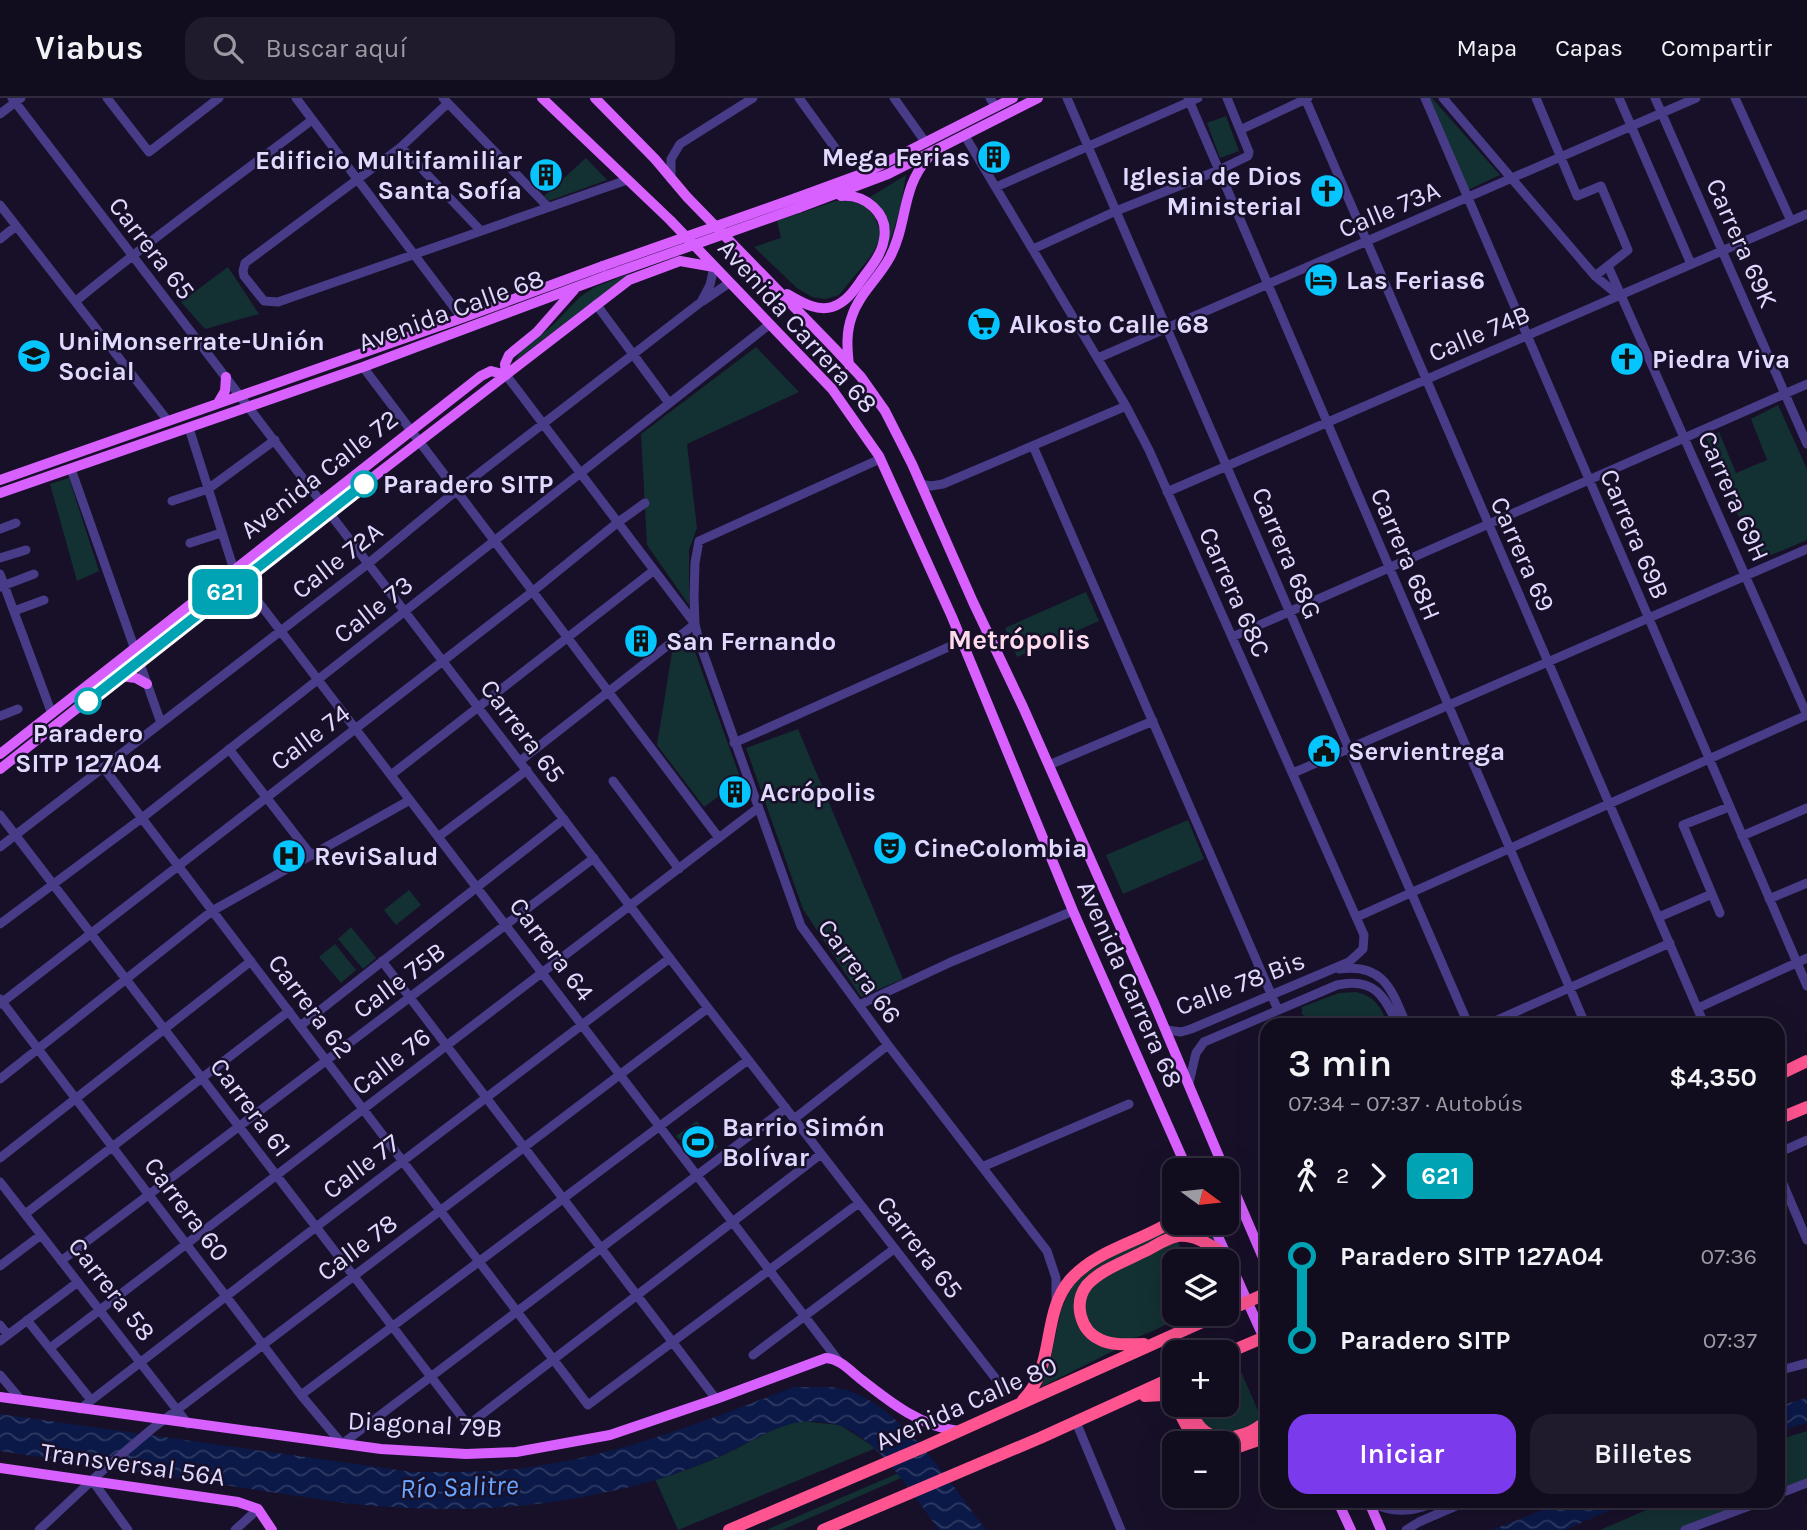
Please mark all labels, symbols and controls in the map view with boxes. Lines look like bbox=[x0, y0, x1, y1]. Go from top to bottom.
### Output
search box bbox=[185, 17, 675, 80]
text: Viabus bbox=[35, 29, 143, 67]
icon: search bbox=[209, 29, 247, 67]
text: Buscar aquí bbox=[265, 33, 407, 64]
text: Mapa bbox=[1456, 34, 1517, 62]
text: Capas bbox=[1555, 34, 1623, 62]
text: Compartir bbox=[1661, 34, 1772, 62]
building icon: Mega Ferias bbox=[975, 138, 1013, 176]
place label: Mega Ferias bbox=[822, 142, 970, 173]
place label: Edificio Multifamiliar Santa Sofía bbox=[255, 145, 523, 206]
building icon: Edificio Multifamiliar Santa Sofía bbox=[527, 156, 565, 194]
place label: Iglesia de Dios Ministerial bbox=[1122, 161, 1302, 222]
church icon: Iglesia de Dios Ministerial bbox=[1308, 172, 1346, 210]
street label: Calle 73A bbox=[1334, 174, 1444, 245]
street label: Carrera 69K bbox=[1699, 174, 1784, 313]
street label: Carrera 65 bbox=[102, 191, 201, 306]
street label: Avenida Carrera 68 bbox=[711, 233, 884, 420]
hotel icon: Las Ferias6 bbox=[1302, 261, 1340, 299]
street label: Avenida Calle 68 bbox=[354, 263, 548, 358]
place label: Las Ferias6 bbox=[1346, 265, 1485, 296]
street label: Calle 74B bbox=[1424, 298, 1535, 369]
supermarket icon: Alkosto Calle 68 bbox=[965, 305, 1003, 343]
place label: Alkosto Calle 68 bbox=[1009, 309, 1209, 340]
place label: UniMonserrate-Unión Social bbox=[58, 326, 325, 387]
school or university icon: UniMonserrate-Unión Social bbox=[15, 337, 53, 375]
church icon: Piedra Viva bbox=[1608, 340, 1646, 378]
place label: Piedra Viva bbox=[1652, 344, 1790, 375]
street label: Avenida Calle 72 bbox=[234, 403, 404, 546]
street label: Carrera 69H bbox=[1691, 426, 1776, 566]
street label: Carrera 69B bbox=[1593, 464, 1676, 604]
place label: Paradero SITP bbox=[383, 469, 553, 500]
marker: Paradero SITP bbox=[351, 471, 377, 497]
street label: Carrera 68G bbox=[1245, 483, 1328, 624]
street label: Carrera 68H bbox=[1364, 483, 1447, 625]
street label: Carrera 69 bbox=[1484, 492, 1562, 616]
street label: Calle 72A bbox=[286, 515, 389, 605]
street label: Carrera 68C bbox=[1192, 522, 1277, 662]
line badge: 621 bbox=[185, 569, 265, 615]
street label: Calle 73 bbox=[328, 569, 419, 650]
text: 621 bbox=[206, 578, 244, 606]
building icon: San Fernando bbox=[622, 622, 660, 660]
district label: Metrópolis bbox=[948, 623, 1090, 656]
place label: San Fernando bbox=[666, 626, 836, 657]
street label: Carrera 65 bbox=[474, 673, 572, 789]
marker: Paradero SITP 127A04 bbox=[75, 688, 101, 714]
street label: Calle 74 bbox=[265, 698, 356, 777]
place label: Paradero SITP 127A04 bbox=[15, 718, 162, 779]
public building icon: Servientrega bbox=[1305, 732, 1343, 770]
place label: Servientrega bbox=[1348, 736, 1505, 767]
building icon: Acrópolis bbox=[716, 773, 754, 811]
place label: Acrópolis bbox=[760, 777, 876, 808]
theatre icon: CineColombia bbox=[871, 829, 909, 867]
place label: CineColombia bbox=[914, 833, 1087, 864]
hospital icon: ReviSalud bbox=[270, 837, 308, 875]
place label: ReviSalud bbox=[314, 841, 439, 872]
street label: Avenida Carrera 68 bbox=[1070, 876, 1189, 1092]
street label: Carrera 64 bbox=[503, 891, 601, 1007]
street label: Carrera 66 bbox=[811, 913, 908, 1030]
street label: Calle 75B bbox=[347, 936, 452, 1025]
street label: Calle 78 Bis bbox=[1171, 945, 1309, 1022]
street label: Carrera 62 bbox=[261, 948, 360, 1064]
street label: Calle 76 bbox=[346, 1021, 437, 1102]
text: 3 min bbox=[1288, 1041, 1392, 1086]
street label: Carrera 61 bbox=[203, 1052, 298, 1163]
text: $4,350 bbox=[1669, 1062, 1757, 1093]
text: 07:34 – 07:37 · Autobús bbox=[1288, 1090, 1523, 1117]
place label: Barrio Simón Bolívar bbox=[722, 1112, 885, 1173]
sports icon: Barrio Simón Bolívar bbox=[679, 1123, 717, 1161]
street label: Calle 77 bbox=[317, 1127, 406, 1205]
street label: Carrera 60 bbox=[137, 1151, 236, 1268]
icon: walk bbox=[1288, 1157, 1326, 1195]
icon: forward bbox=[1359, 1157, 1397, 1195]
north arrow bbox=[1162, 1158, 1239, 1236]
map controls bbox=[1162, 1158, 1239, 1508]
text: 2 bbox=[1336, 1162, 1349, 1189]
text: 621 bbox=[1421, 1162, 1459, 1190]
street label: Carrera 65 bbox=[870, 1190, 969, 1305]
street label: Calle 78 bbox=[311, 1207, 404, 1288]
street label: Carrera 58 bbox=[62, 1231, 162, 1347]
text: Paradero SITP 127A04 bbox=[1340, 1241, 1603, 1272]
text: 07:36 bbox=[1701, 1243, 1757, 1270]
button: layers bbox=[1162, 1249, 1239, 1326]
text: Paradero SITP bbox=[1340, 1325, 1510, 1356]
text: 07:37 bbox=[1703, 1327, 1757, 1354]
button: + bbox=[1162, 1340, 1239, 1417]
street label: Avenida Calle 80 bbox=[870, 1349, 1062, 1457]
street label: Diagonal 79B bbox=[347, 1405, 503, 1444]
button: Iniciar bbox=[1288, 1414, 1516, 1494]
button: Billetes bbox=[1530, 1414, 1757, 1494]
button: − bbox=[1162, 1431, 1239, 1508]
street label: Transversal 56A bbox=[39, 1436, 227, 1493]
water label: Río Salitre bbox=[399, 1468, 519, 1505]

